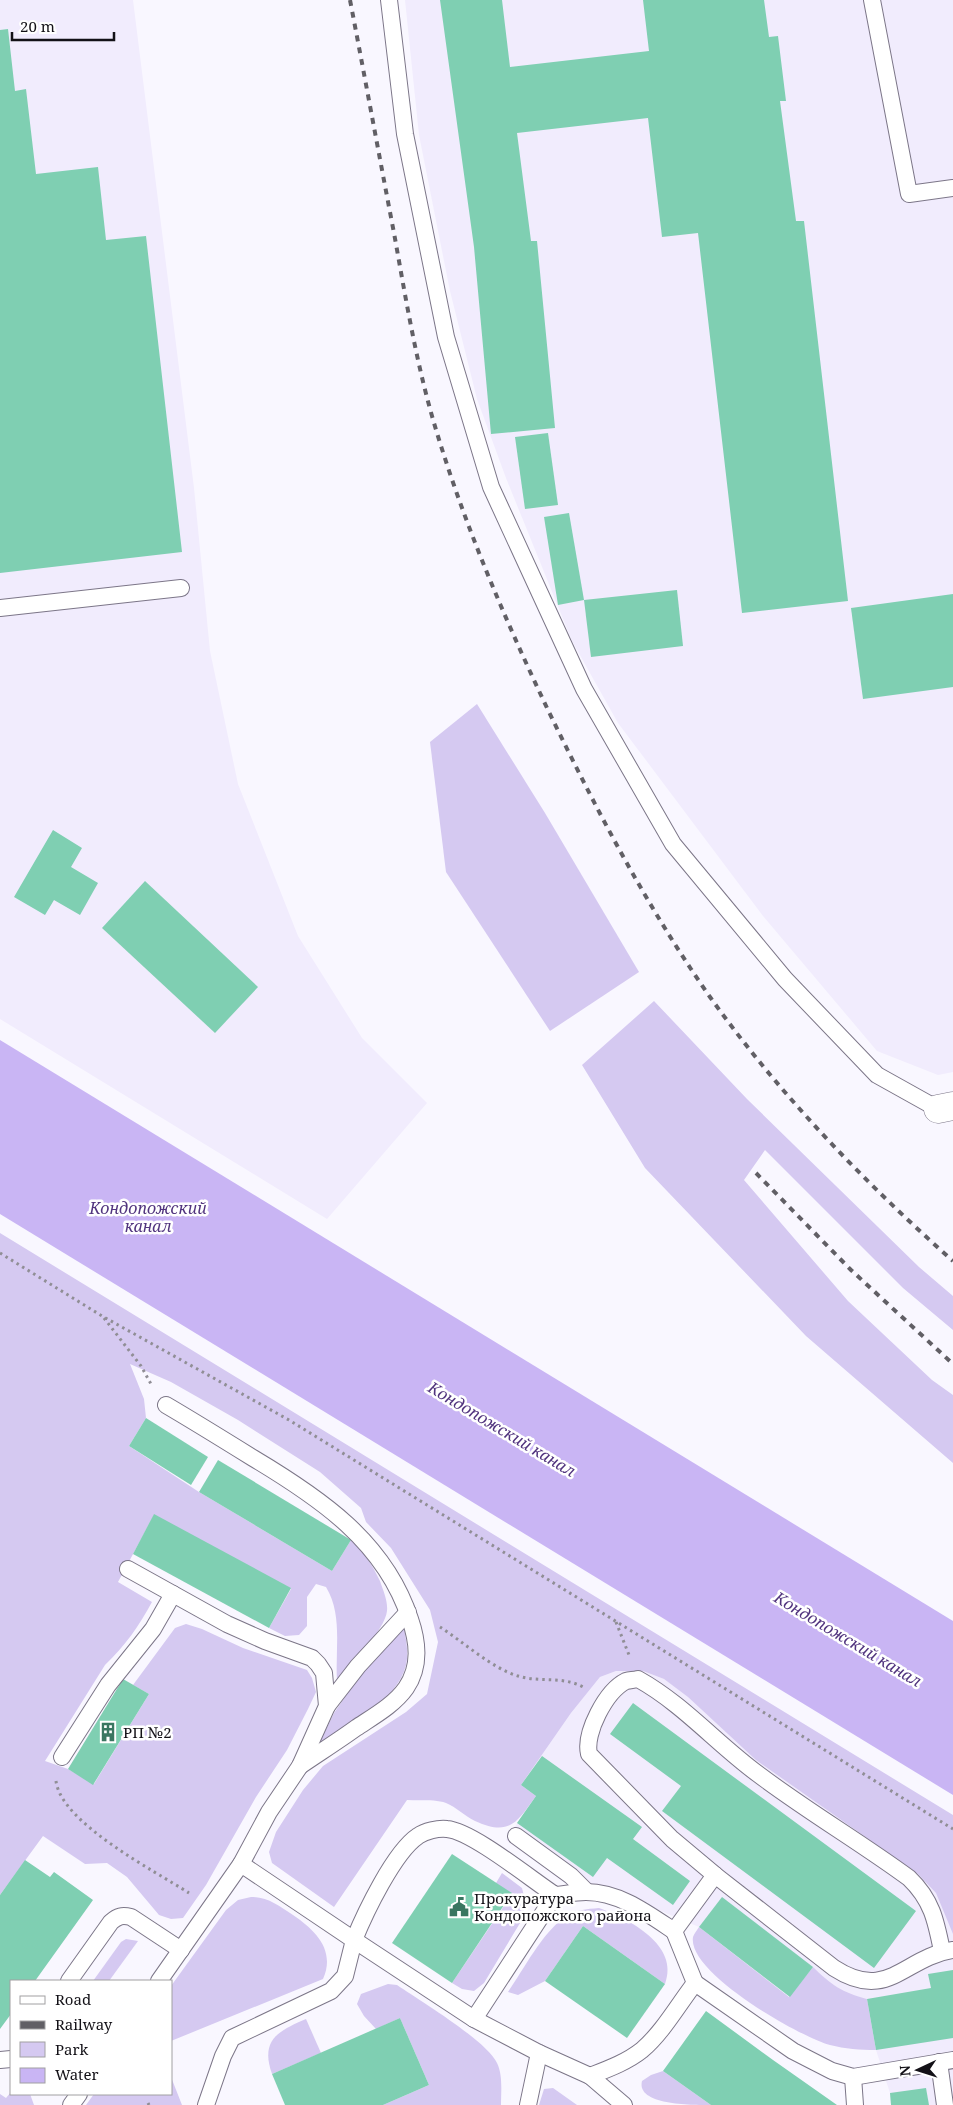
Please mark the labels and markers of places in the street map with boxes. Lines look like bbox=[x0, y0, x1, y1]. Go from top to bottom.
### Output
building icon: РП №2 bbox=[97, 1721, 119, 1743]
place label: РП №2 bbox=[123, 1722, 172, 1742]
place label: Прокуратура Кондопожского района bbox=[474, 1888, 652, 1925]
public building icon: Прокуратура Кондопожского района bbox=[448, 1896, 470, 1918]

